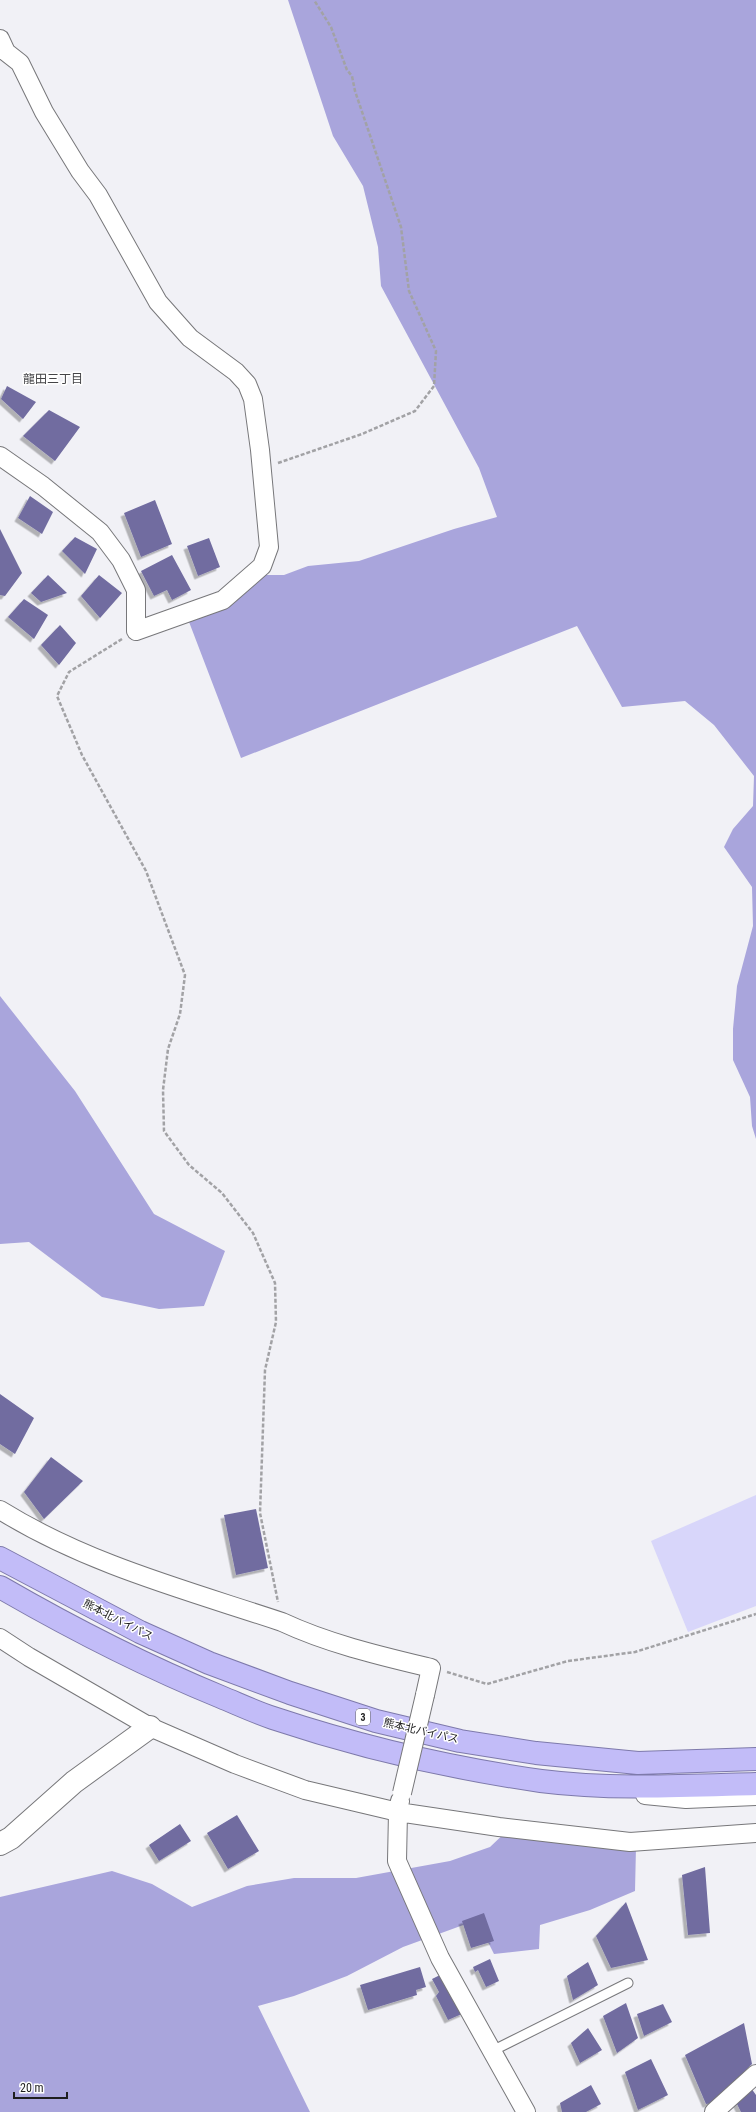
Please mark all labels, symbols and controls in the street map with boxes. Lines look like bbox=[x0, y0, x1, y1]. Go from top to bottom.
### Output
district label: 龍田三丁目 bbox=[23, 372, 83, 386]
street label: 熊本北バイパス bbox=[81, 1597, 155, 1643]
road number: 3 bbox=[356, 1709, 370, 1725]
street label: 熊本北バイパス bbox=[382, 1716, 460, 1746]
scale bar bbox=[14, 2074, 67, 2100]
text: 20 m bbox=[20, 2081, 44, 2095]

